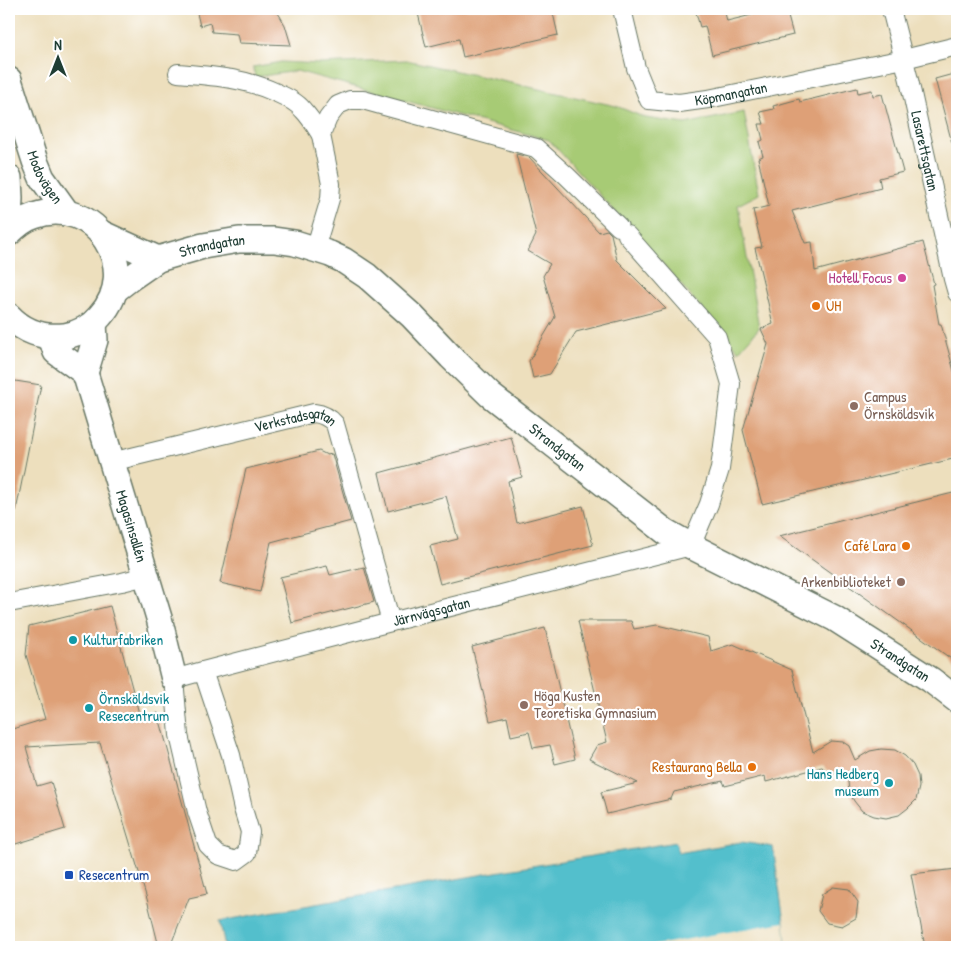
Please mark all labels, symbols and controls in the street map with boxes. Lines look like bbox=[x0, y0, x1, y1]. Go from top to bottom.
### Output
north arrow bbox=[32, 32, 82, 82]
text: N bbox=[54, 35, 62, 54]
street label: Köpmangatan bbox=[693, 76, 769, 111]
street label: Lasarettsgatan bbox=[906, 109, 944, 193]
street label: Modovägen bbox=[22, 148, 68, 208]
street label: Strandgatan bbox=[177, 229, 245, 262]
place label: Hotell Focus bbox=[829, 267, 892, 288]
marker: Hotell Focus bbox=[896, 272, 908, 284]
place label: UH bbox=[826, 295, 841, 316]
marker: UH bbox=[810, 300, 822, 312]
place label: Campus Örnsköldsvik bbox=[864, 386, 934, 424]
marker: Campus Örnsköldsvik bbox=[848, 400, 860, 412]
street label: Verkstadsgatan bbox=[252, 402, 342, 437]
street label: Strandgatan bbox=[525, 418, 591, 476]
street label: Magasinsallén bbox=[111, 487, 153, 565]
place label: Café Lara bbox=[844, 535, 896, 556]
marker: Café Lara bbox=[900, 540, 912, 552]
place label: Arkenbiblioteket bbox=[801, 571, 892, 592]
marker: Arkenbiblioteket bbox=[895, 576, 907, 588]
street label: Järnvägsgatan bbox=[391, 591, 472, 631]
place label: Kulturfabriken bbox=[83, 629, 164, 650]
street label: Strandgatan bbox=[867, 633, 934, 687]
marker: Kulturfabriken bbox=[67, 634, 79, 646]
place label: Höga Kusten Teoretiska Gymnasium bbox=[534, 685, 656, 723]
place label: Örnsköldsvik Resecentrum bbox=[99, 688, 169, 726]
marker: Höga Kusten Teoretiska Gymnasium bbox=[518, 699, 530, 711]
marker: Örnsköldsvik Resecentrum bbox=[83, 702, 95, 714]
place label: Restaurang Bella bbox=[652, 756, 742, 777]
marker: Restaurang Bella bbox=[746, 761, 758, 773]
place label: Hans Hedberg museum bbox=[807, 763, 879, 801]
marker: Hans Hedberg museum bbox=[883, 777, 895, 789]
place label: Resecentrum bbox=[79, 864, 149, 885]
marker: Resecentrum bbox=[63, 869, 75, 881]

